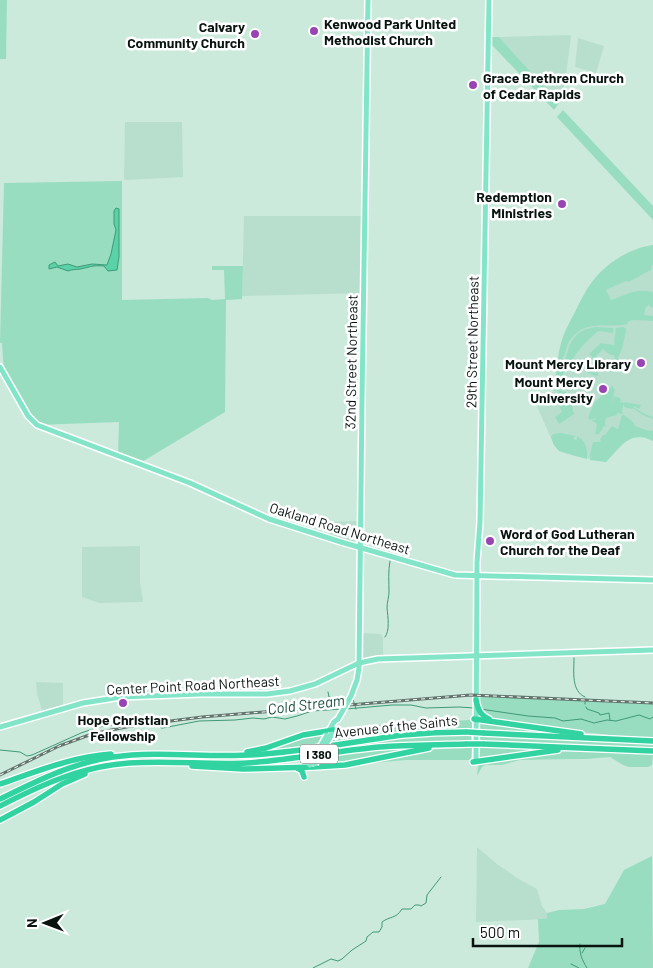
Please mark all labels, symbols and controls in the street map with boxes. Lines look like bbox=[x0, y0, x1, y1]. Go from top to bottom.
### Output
place label: Kenwood Park United Methodist Church bbox=[324, 15, 456, 48]
place label: Calvary Community Church bbox=[127, 18, 245, 51]
marker: Kenwood Park United Methodist Church bbox=[308, 25, 320, 37]
marker: Calvary Community Church bbox=[249, 28, 261, 40]
place label: Grace Brethren Church of Cedar Rapids bbox=[483, 69, 624, 102]
marker: Grace Brethren Church of Cedar Rapids bbox=[467, 79, 479, 91]
place label: Redemption Ministries bbox=[476, 188, 552, 221]
marker: Redemption Ministries bbox=[556, 198, 568, 210]
street label: 29th Street Northeast bbox=[462, 276, 482, 408]
street label: 32nd Street Northeast bbox=[341, 294, 361, 430]
place label: Mount Mercy Library bbox=[505, 355, 631, 372]
marker: Mount Mercy Library bbox=[635, 357, 647, 369]
place label: Mount Mercy University bbox=[515, 373, 593, 406]
marker: Mount Mercy University bbox=[597, 383, 609, 395]
street label: Oakland Road Northeast bbox=[268, 499, 412, 557]
place label: Word of God Lutheran Church for the Deaf bbox=[500, 525, 635, 558]
marker: Word of God Lutheran Church for the Deaf bbox=[484, 535, 496, 547]
street label: Center Point Road Northeast bbox=[106, 672, 280, 698]
water label: Cold Stream bbox=[266, 690, 346, 718]
marker: Hope Christian Fellowship bbox=[117, 697, 129, 709]
place label: Hope Christian Fellowship bbox=[78, 711, 169, 744]
street label: Avenue of the Saints bbox=[334, 711, 459, 741]
road number: I 380 bbox=[300, 744, 338, 764]
north arrow bbox=[20, 898, 70, 948]
scale bar bbox=[473, 916, 622, 948]
text: N bbox=[23, 918, 40, 928]
text: 500 m bbox=[480, 923, 520, 941]

